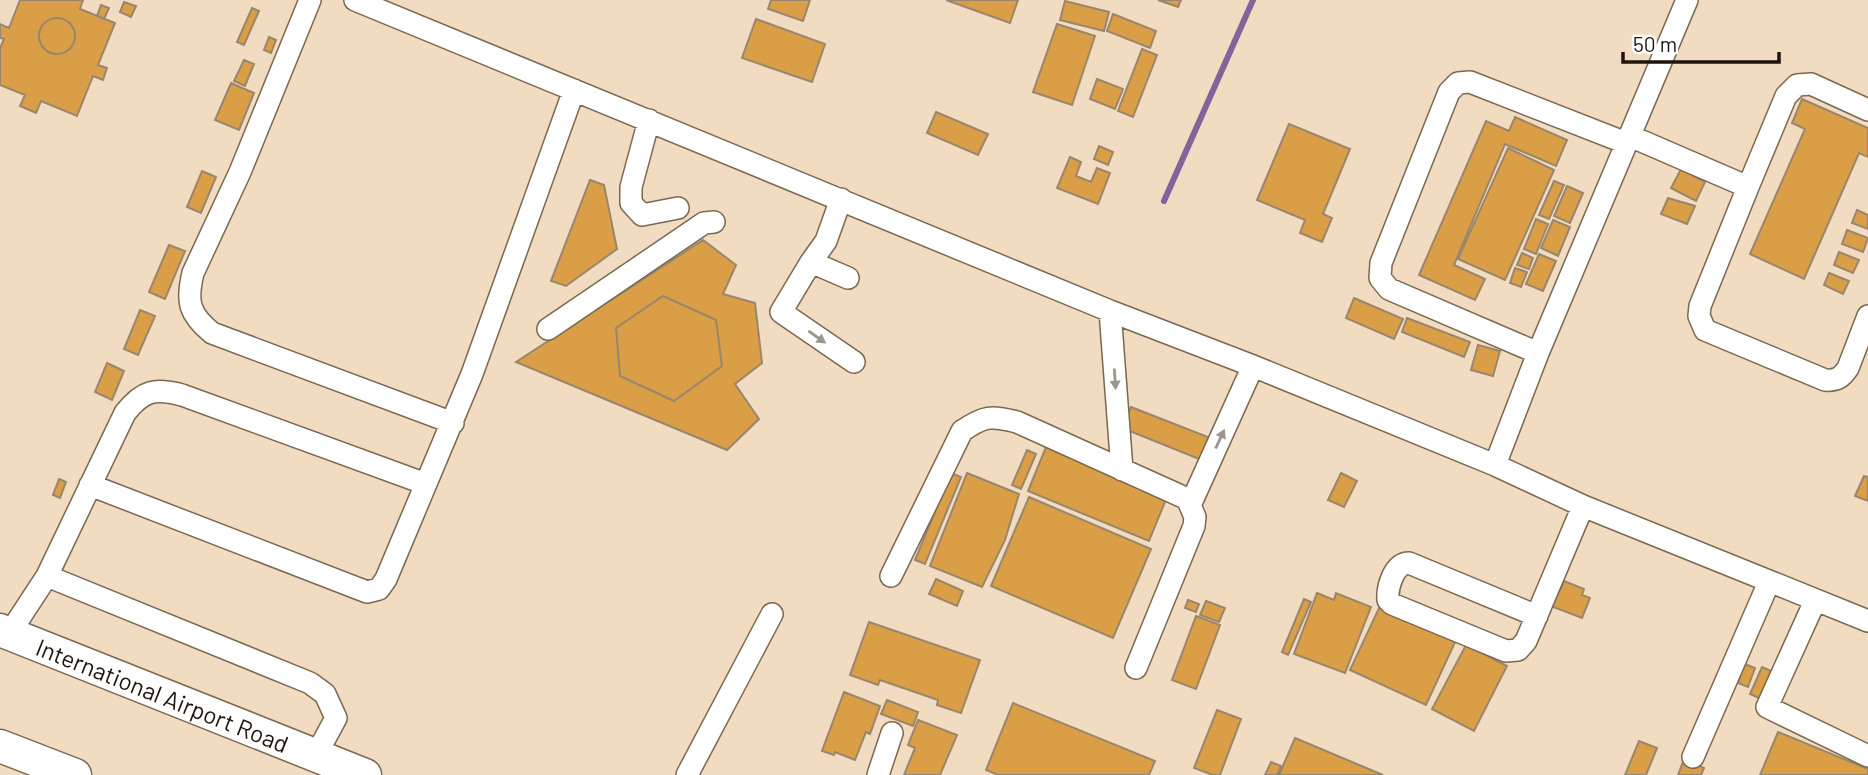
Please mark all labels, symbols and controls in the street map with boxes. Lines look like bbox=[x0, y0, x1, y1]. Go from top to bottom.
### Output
scale bar bbox=[1623, 21, 1779, 65]
text: 50 m bbox=[1633, 31, 1677, 56]
one-way arrow bbox=[808, 330, 826, 344]
one-way arrow bbox=[1110, 368, 1121, 390]
one-way arrow bbox=[1214, 429, 1226, 449]
street label: International Airport Road bbox=[32, 631, 293, 758]

